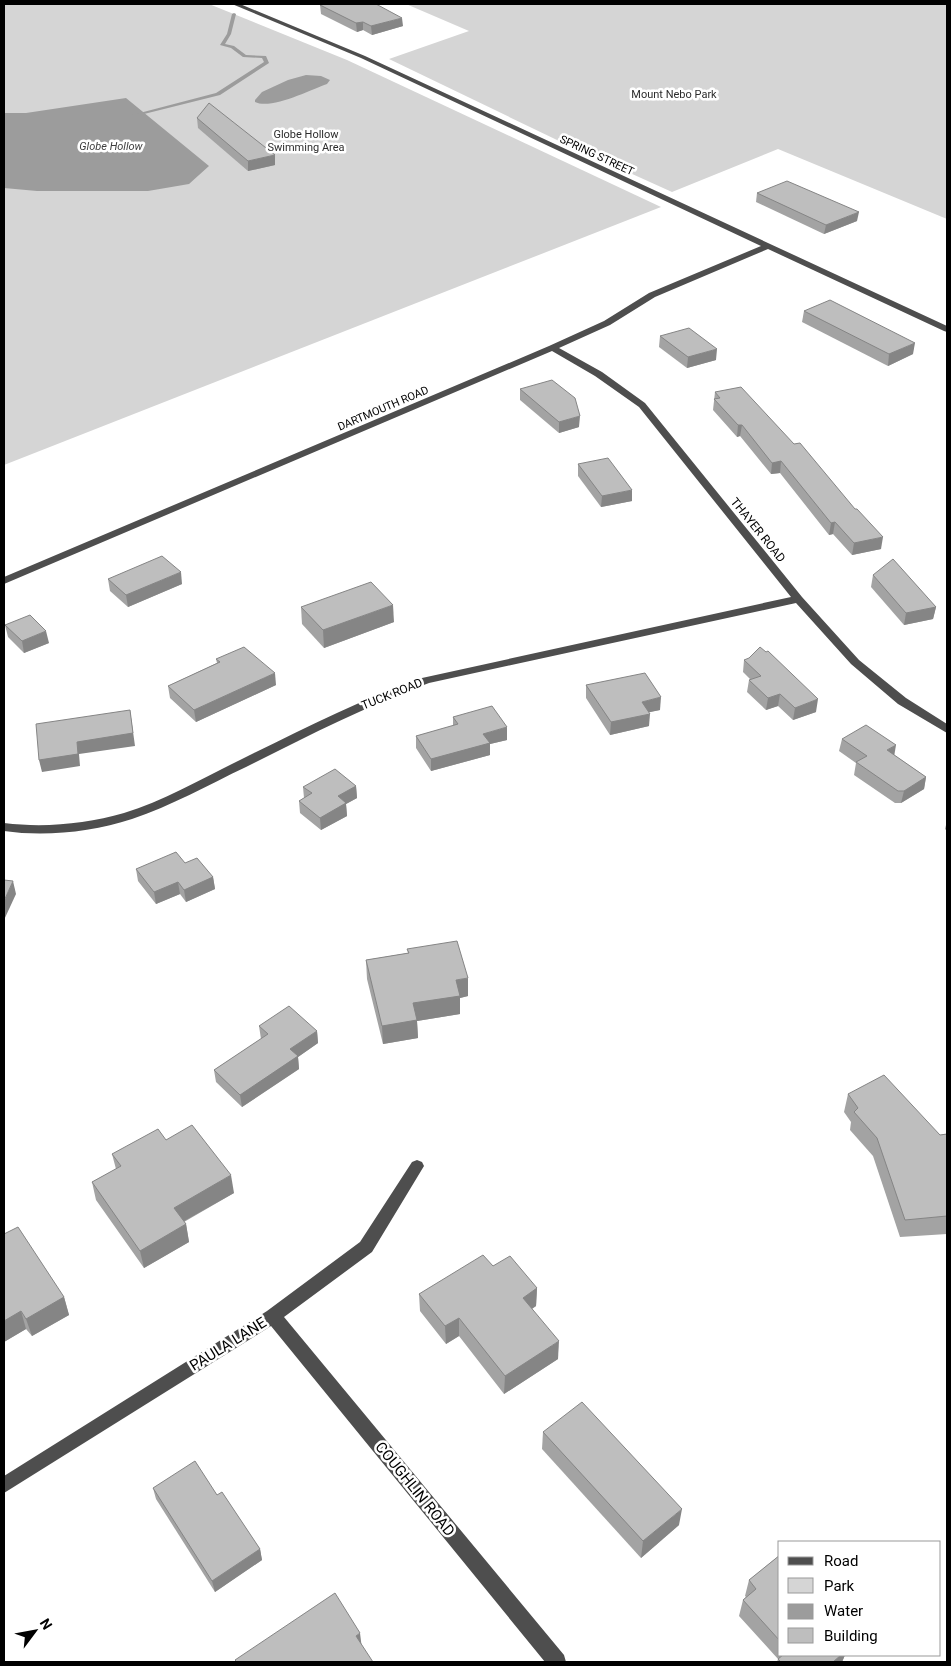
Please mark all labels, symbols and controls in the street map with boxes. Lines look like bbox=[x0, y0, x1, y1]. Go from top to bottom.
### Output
park label: Mount Nebo Park bbox=[631, 88, 717, 101]
park label: Globe Hollow Swimming Area bbox=[267, 128, 345, 154]
street label: SPRING STREET bbox=[558, 133, 636, 179]
water label: Globe Hollow bbox=[79, 140, 144, 153]
street label: DARTMOUTH ROAD bbox=[336, 383, 431, 433]
street label: THAYER ROAD bbox=[728, 495, 788, 565]
street label: TUCK ROAD bbox=[359, 675, 425, 713]
street label: PAULA LANE bbox=[186, 1313, 270, 1375]
street label: COUGHLIN ROAD bbox=[371, 1438, 459, 1540]
legend bbox=[778, 1541, 941, 1656]
text: Road bbox=[824, 1552, 858, 1570]
text: Park bbox=[824, 1577, 855, 1595]
text: Water bbox=[824, 1602, 863, 1620]
north arrow bbox=[10, 1606, 60, 1656]
text: N bbox=[37, 1616, 55, 1633]
text: Building bbox=[824, 1627, 878, 1645]

